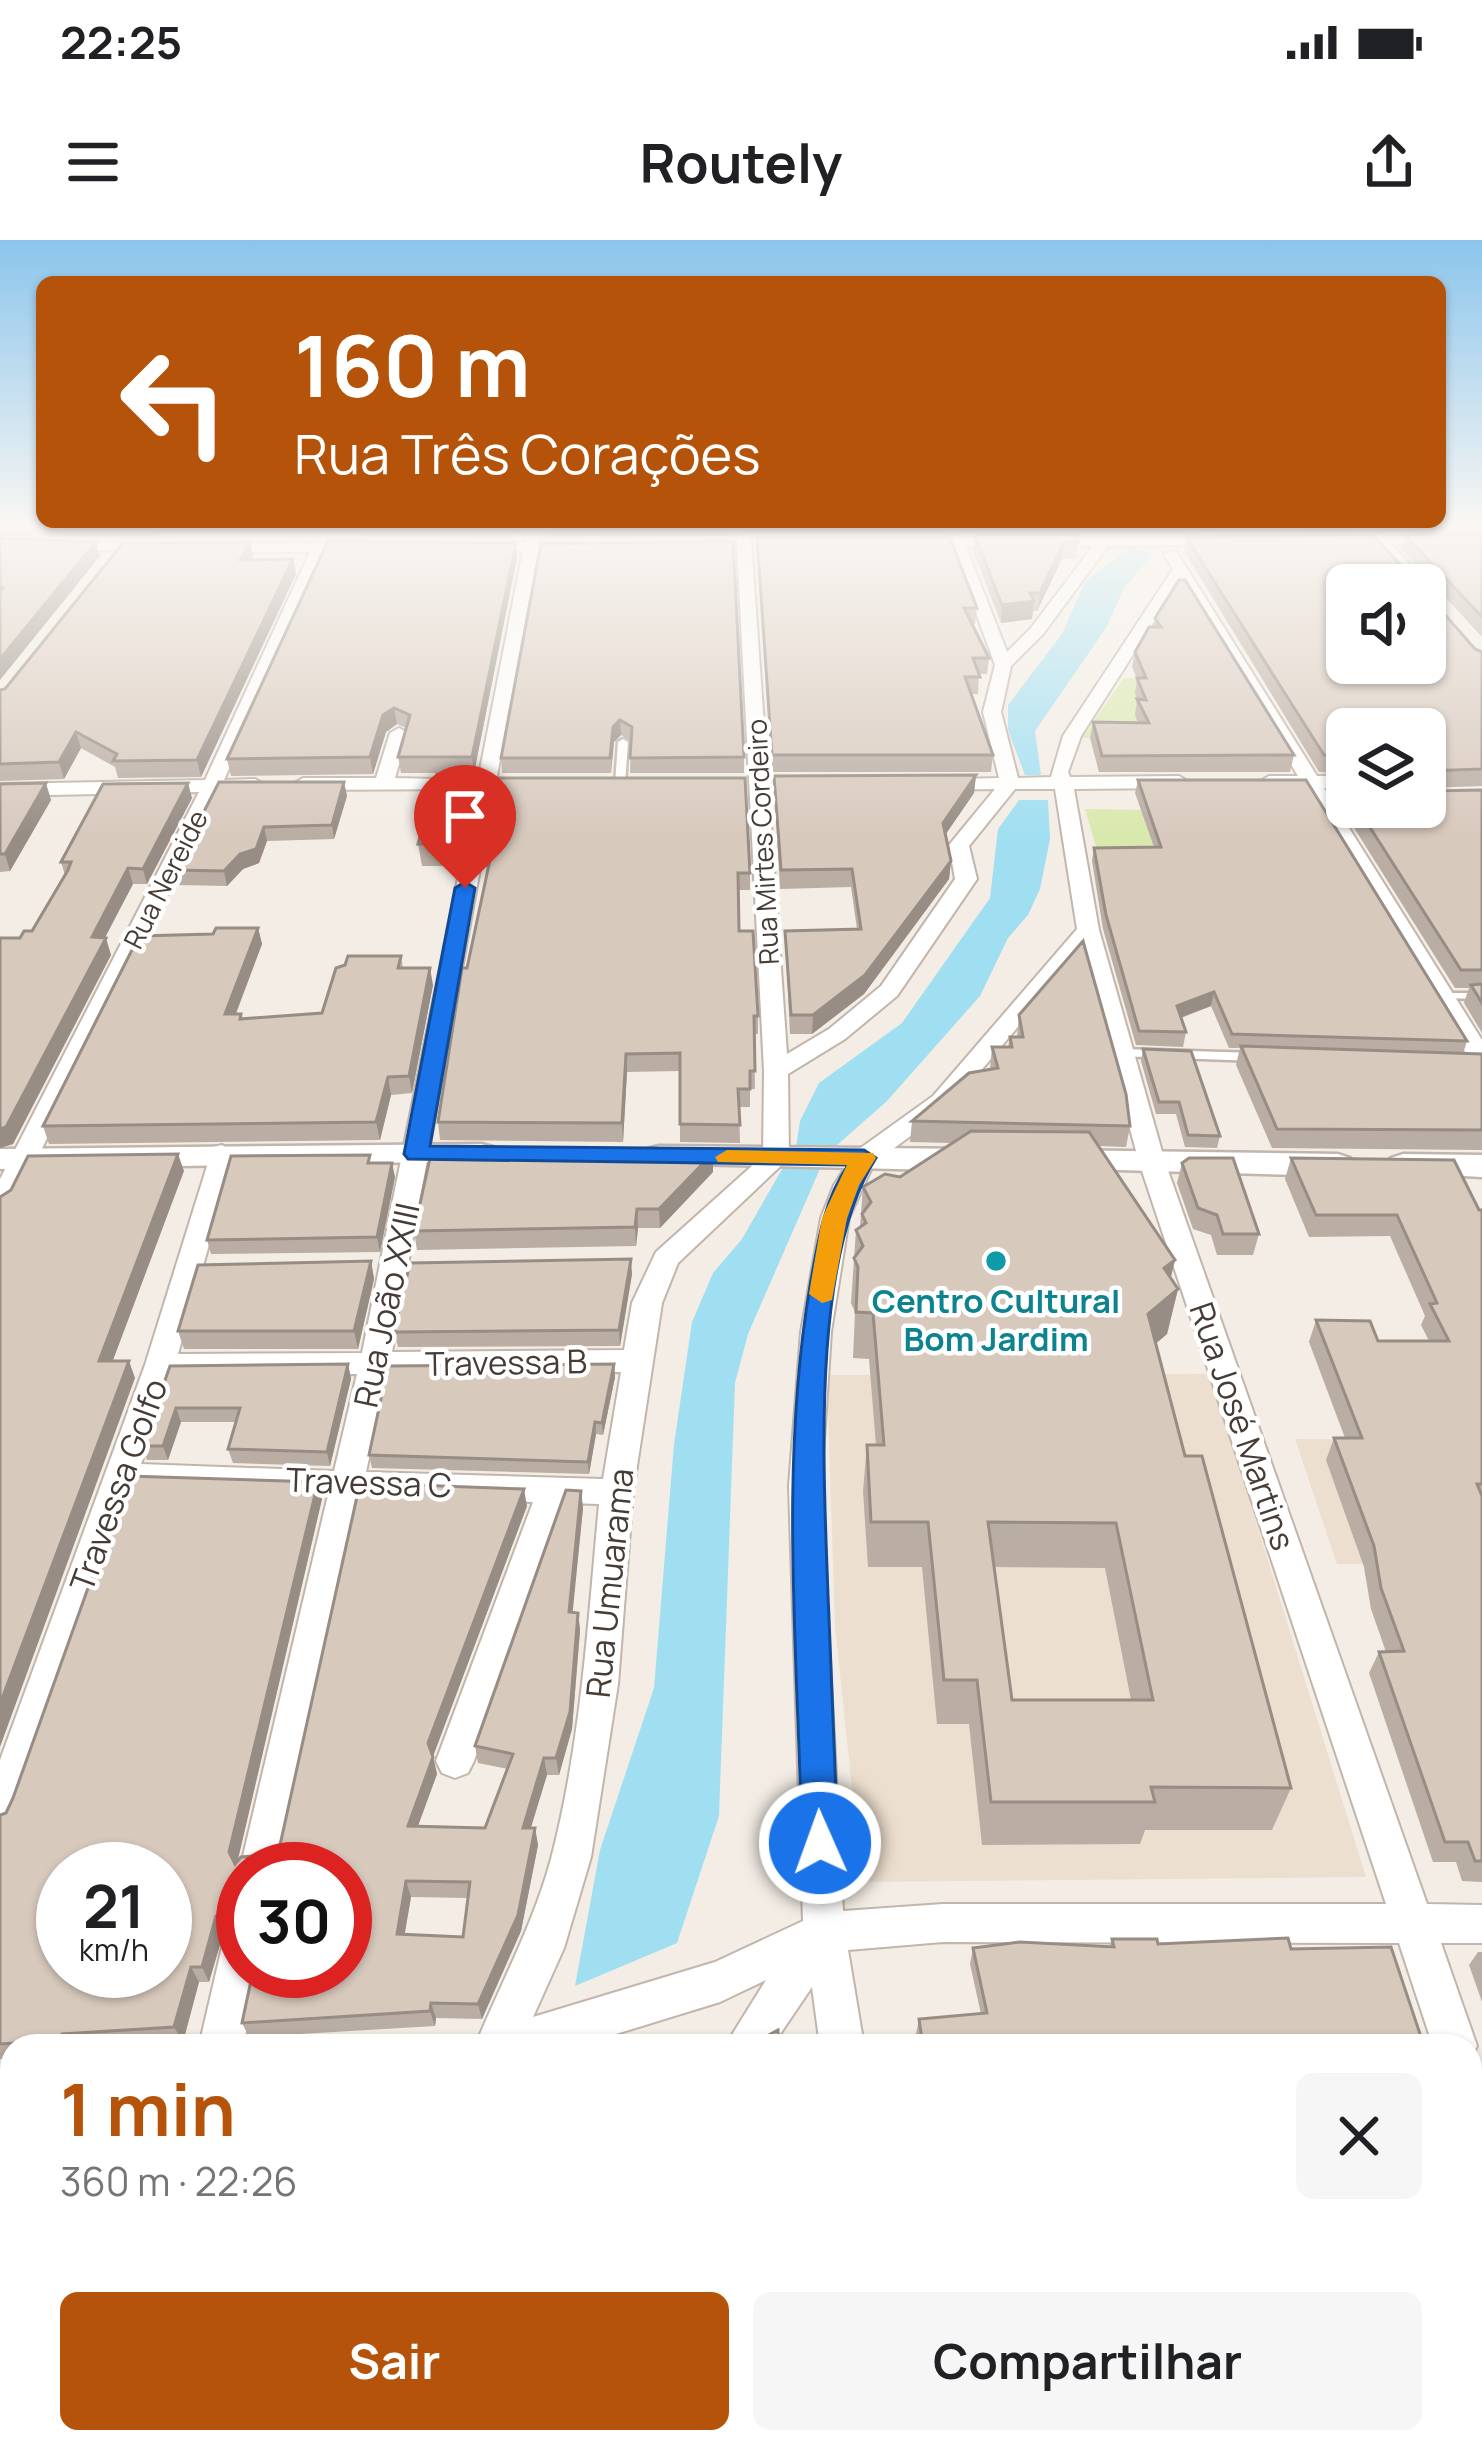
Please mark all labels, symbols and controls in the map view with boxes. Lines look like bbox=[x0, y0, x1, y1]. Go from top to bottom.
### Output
text: 22:25 bbox=[60, 11, 182, 73]
text: Routely bbox=[640, 125, 842, 199]
icon: menu bbox=[60, 129, 126, 195]
icon: share bbox=[1356, 129, 1422, 195]
text: 160 m bbox=[294, 307, 531, 422]
icon: left bbox=[96, 324, 252, 480]
text: Rua Três Corações bbox=[294, 416, 761, 490]
map controls bbox=[1326, 564, 1446, 828]
button: sound bbox=[1326, 564, 1446, 684]
button: layers bbox=[1326, 708, 1446, 828]
street label: Rua Mirtes Cordeiro bbox=[737, 718, 787, 966]
pin bbox=[414, 765, 516, 888]
icon: arrive bbox=[432, 783, 498, 849]
street label: Rua Nereide bbox=[114, 803, 216, 955]
street label: Rua João XXIII bbox=[342, 1199, 430, 1411]
marker: Centro Cultural Bom Jardim bbox=[983, 1248, 1009, 1274]
place label: Centro Cultural Bom Jardim bbox=[872, 1278, 1120, 1361]
street label: Rua José Martins bbox=[1180, 1296, 1306, 1556]
street label: Travessa B bbox=[425, 1338, 587, 1386]
street label: Travessa Golfo bbox=[59, 1373, 177, 1597]
street label: Travessa C bbox=[285, 1457, 453, 1507]
street label: Rua Umuarama bbox=[575, 1466, 643, 1700]
position arrow bbox=[757, 1780, 883, 1906]
speed limit sign: 30 bbox=[216, 1842, 372, 1998]
text: 21 bbox=[83, 1864, 145, 1946]
text: km/h bbox=[79, 1929, 149, 1970]
text: 1 min bbox=[60, 2059, 236, 2158]
button: close bbox=[1296, 2073, 1422, 2199]
text: 360 m · 22:26 bbox=[60, 2154, 297, 2208]
button: Sair bbox=[60, 2292, 729, 2430]
button: Compartilhar bbox=[753, 2292, 1422, 2430]

